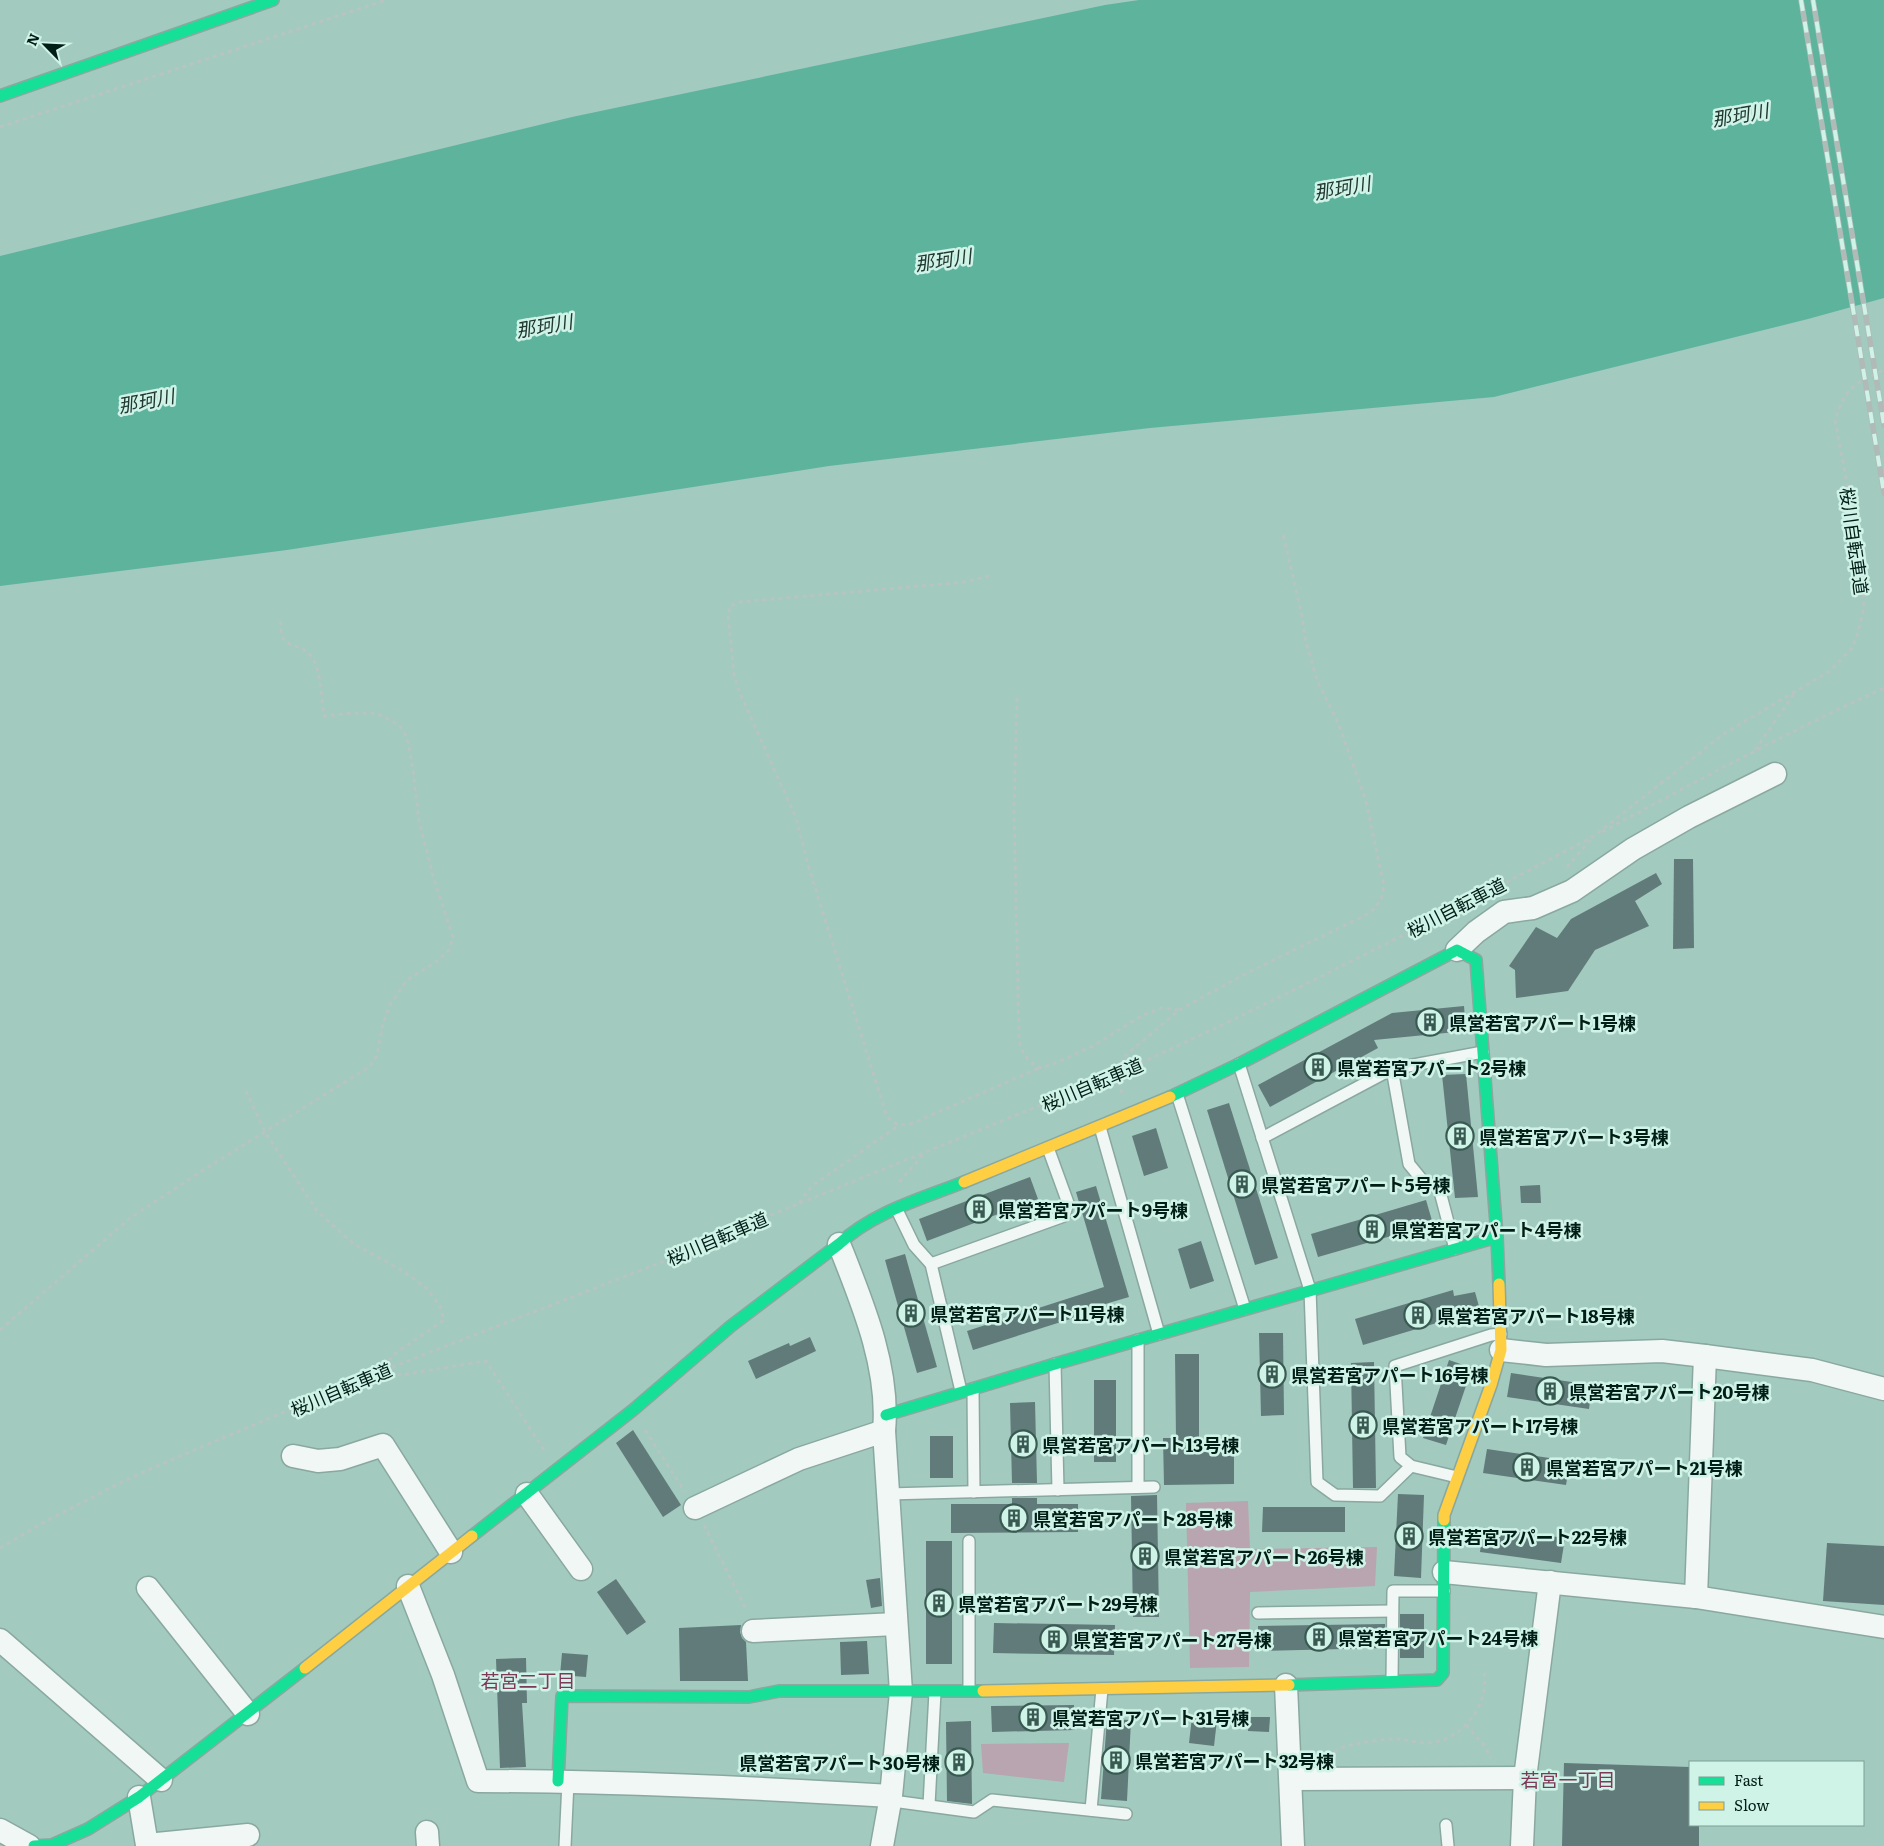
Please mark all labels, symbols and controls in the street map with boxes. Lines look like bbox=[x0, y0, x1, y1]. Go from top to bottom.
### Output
north arrow bbox=[20, 20, 70, 70]
text: N bbox=[21, 30, 44, 49]
water label: 那珂川 bbox=[1709, 95, 1772, 133]
water label: 那珂川 bbox=[1311, 168, 1374, 206]
water label: 那珂川 bbox=[913, 240, 975, 277]
water label: 那珂川 bbox=[513, 306, 576, 344]
water label: 那珂川 bbox=[115, 380, 179, 419]
street label: 桜川自転車道 bbox=[1834, 486, 1876, 596]
street label: 桜川自転車道 bbox=[1402, 870, 1510, 944]
building icon: 県営若宮アパート1号棟 bbox=[1415, 1007, 1445, 1037]
place label: 県営若宮アパート1号棟 bbox=[1449, 1009, 1636, 1036]
street label: 桜川自転車道 bbox=[1037, 1050, 1147, 1118]
building icon: 県営若宮アパート2号棟 bbox=[1303, 1052, 1333, 1082]
place label: 県営若宮アパート2号棟 bbox=[1337, 1054, 1526, 1081]
building icon: 県営若宮アパート3号棟 bbox=[1445, 1121, 1475, 1151]
place label: 県営若宮アパート3号棟 bbox=[1479, 1123, 1669, 1150]
building icon: 県営若宮アパート5号棟 bbox=[1227, 1169, 1257, 1199]
place label: 県営若宮アパート5号棟 bbox=[1261, 1171, 1450, 1198]
building icon: 県営若宮アパート9号棟 bbox=[964, 1194, 994, 1224]
place label: 県営若宮アパート9号棟 bbox=[998, 1196, 1188, 1223]
street label: 桜川自転車道 bbox=[662, 1204, 772, 1272]
building icon: 県営若宮アパート4号棟 bbox=[1357, 1214, 1387, 1244]
place label: 県営若宮アパート4号棟 bbox=[1391, 1216, 1582, 1243]
building icon: 県営若宮アパート11号棟 bbox=[896, 1298, 926, 1328]
place label: 県営若宮アパート11号棟 bbox=[930, 1300, 1125, 1327]
building icon: 県営若宮アパート18号棟 bbox=[1403, 1300, 1433, 1330]
place label: 県営若宮アパート18号棟 bbox=[1437, 1302, 1635, 1329]
street label: 桜川自転車道 bbox=[286, 1355, 396, 1423]
building icon: 県営若宮アパート16号棟 bbox=[1257, 1359, 1287, 1389]
place label: 県営若宮アパート16号棟 bbox=[1291, 1361, 1489, 1388]
building icon: 県営若宮アパート20号棟 bbox=[1535, 1376, 1565, 1406]
place label: 県営若宮アパート20号棟 bbox=[1569, 1378, 1769, 1405]
building icon: 県営若宮アパート17号棟 bbox=[1348, 1410, 1378, 1440]
place label: 県営若宮アパート17号棟 bbox=[1382, 1412, 1578, 1439]
building icon: 県営若宮アパート13号棟 bbox=[1008, 1429, 1038, 1459]
place label: 県営若宮アパート13号棟 bbox=[1042, 1431, 1239, 1458]
building icon: 県営若宮アパート21号棟 bbox=[1512, 1452, 1542, 1482]
place label: 県営若宮アパート21号棟 bbox=[1546, 1454, 1743, 1481]
building icon: 県営若宮アパート28号棟 bbox=[999, 1503, 1029, 1533]
place label: 県営若宮アパート28号棟 bbox=[1033, 1505, 1233, 1532]
building icon: 県営若宮アパート22号棟 bbox=[1394, 1521, 1424, 1551]
place label: 県営若宮アパート22号棟 bbox=[1428, 1523, 1627, 1550]
building icon: 県営若宮アパート26号棟 bbox=[1130, 1541, 1160, 1571]
place label: 県営若宮アパート26号棟 bbox=[1164, 1543, 1364, 1570]
building icon: 県営若宮アパート29号棟 bbox=[924, 1588, 954, 1618]
place label: 県営若宮アパート29号棟 bbox=[958, 1590, 1158, 1617]
building icon: 県営若宮アパート24号棟 bbox=[1304, 1622, 1334, 1652]
building icon: 県営若宮アパート27号棟 bbox=[1039, 1624, 1069, 1654]
place label: 県営若宮アパート24号棟 bbox=[1338, 1624, 1538, 1651]
place label: 県営若宮アパート27号棟 bbox=[1073, 1626, 1272, 1653]
district label: 若宮二丁目 bbox=[480, 1666, 576, 1694]
building icon: 県営若宮アパート31号棟 bbox=[1018, 1702, 1048, 1732]
place label: 県営若宮アパート31号棟 bbox=[1052, 1704, 1249, 1731]
building icon: 県営若宮アパート32号棟 bbox=[1101, 1745, 1131, 1775]
building icon: 県営若宮アパート30号棟 bbox=[944, 1747, 974, 1777]
place label: 県営若宮アパート32号棟 bbox=[1135, 1747, 1334, 1774]
place label: 県営若宮アパート30号棟 bbox=[739, 1749, 940, 1776]
legend bbox=[1689, 1761, 1864, 1826]
district label: 若宮一丁目 bbox=[1520, 1765, 1616, 1793]
text: Fast bbox=[1734, 1768, 1763, 1791]
text: Slow bbox=[1734, 1793, 1769, 1816]

